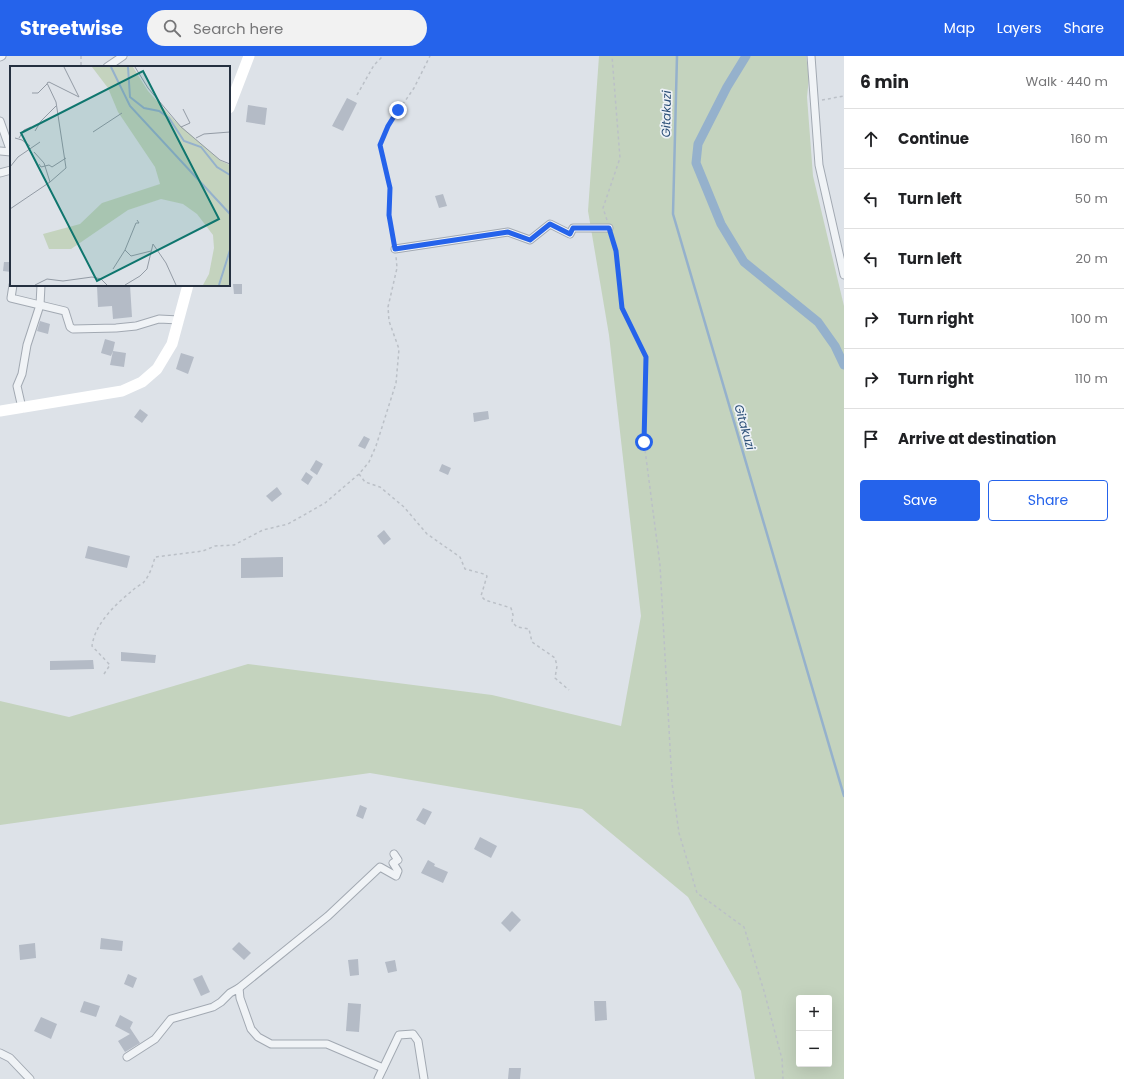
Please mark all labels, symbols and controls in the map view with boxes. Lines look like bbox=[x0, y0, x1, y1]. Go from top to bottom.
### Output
search box bbox=[147, 10, 427, 46]
text: Streetwise bbox=[20, 15, 123, 42]
icon: search bbox=[161, 17, 183, 39]
text: Search here bbox=[193, 18, 283, 39]
text: Map bbox=[944, 18, 975, 38]
text: Layers bbox=[997, 18, 1041, 38]
text: Share bbox=[1063, 18, 1104, 38]
inset map bbox=[10, 66, 230, 286]
text: 6 min bbox=[860, 70, 909, 94]
text: Walk · 440 m bbox=[1026, 72, 1108, 91]
water label: Gitakuzi bbox=[657, 89, 675, 138]
route end bbox=[389, 101, 407, 119]
icon: ahead bbox=[860, 128, 882, 150]
text: Continue bbox=[898, 128, 969, 149]
text: 160 m bbox=[1071, 129, 1108, 148]
icon: left bbox=[860, 188, 882, 210]
text: Turn left bbox=[898, 188, 962, 209]
text: 50 m bbox=[1075, 189, 1108, 208]
icon: left bbox=[860, 248, 882, 270]
text: Turn left bbox=[898, 248, 962, 269]
text: 20 m bbox=[1075, 249, 1108, 268]
icon: right bbox=[860, 308, 882, 330]
text: Turn right bbox=[898, 308, 974, 329]
text: 100 m bbox=[1071, 309, 1108, 328]
icon: right bbox=[860, 368, 882, 390]
text: Turn right bbox=[898, 368, 974, 389]
text: 110 m bbox=[1075, 369, 1108, 388]
water label: Gitakuzi bbox=[730, 402, 760, 453]
icon: arrive bbox=[860, 428, 882, 450]
text: Arrive at destination bbox=[898, 428, 1056, 449]
route start bbox=[635, 433, 653, 451]
button: Save bbox=[860, 480, 980, 521]
button: Share bbox=[988, 480, 1108, 521]
map controls bbox=[796, 995, 832, 1067]
button: + bbox=[796, 995, 832, 1031]
button: − bbox=[796, 1031, 832, 1067]

